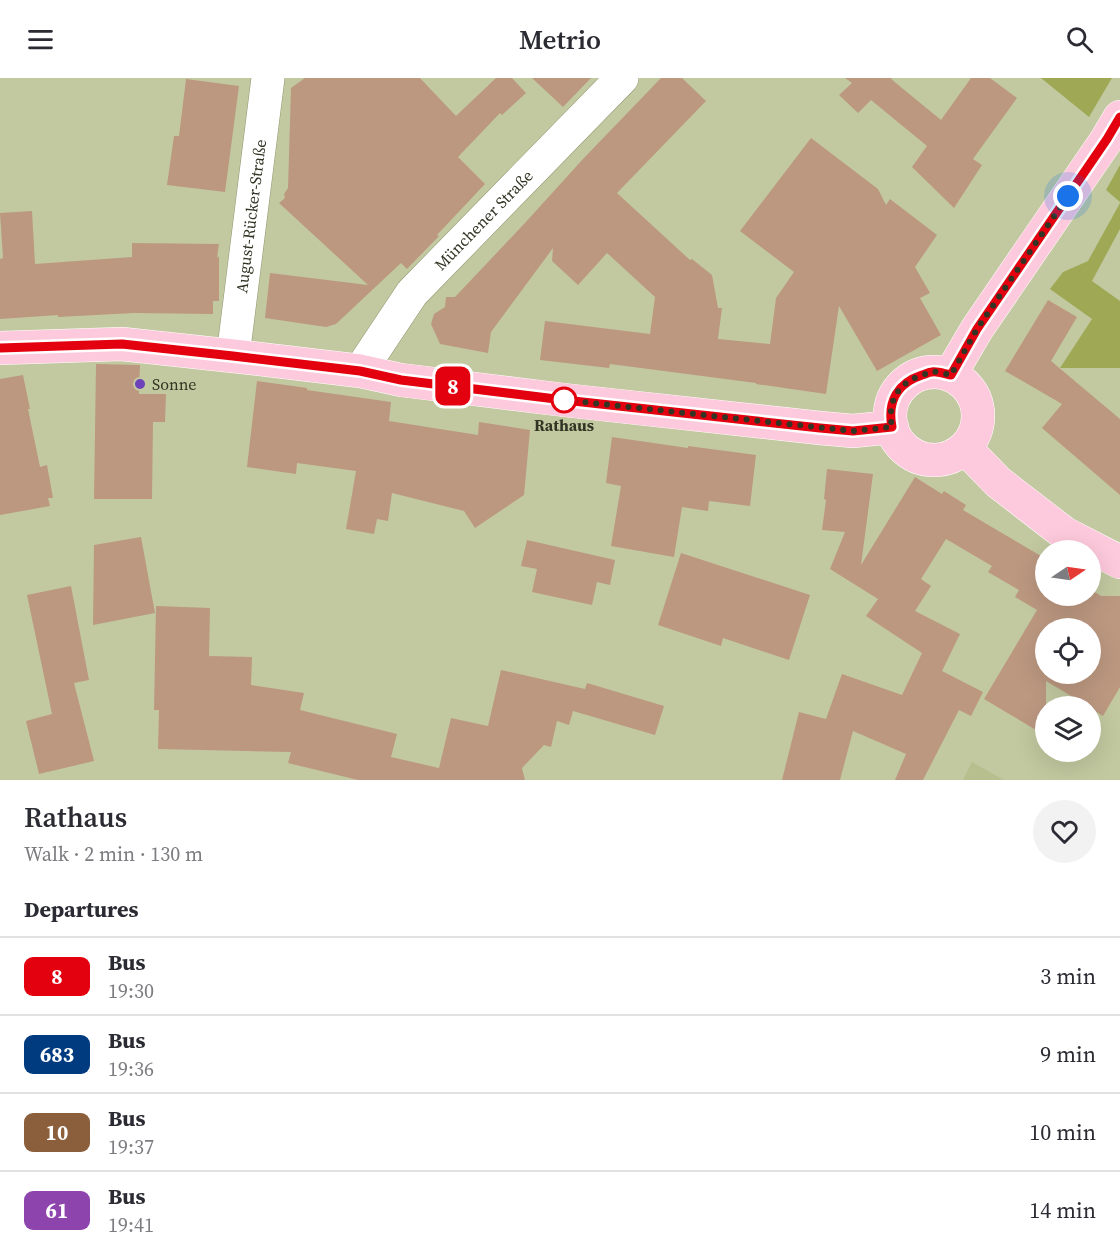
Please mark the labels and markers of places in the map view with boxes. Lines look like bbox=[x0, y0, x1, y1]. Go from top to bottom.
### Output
place label: Sonne bbox=[152, 373, 197, 395]
marker: Sonne bbox=[133, 377, 147, 391]
marker: Rathaus bbox=[551, 387, 577, 413]
place label: Rathaus bbox=[534, 414, 594, 436]

